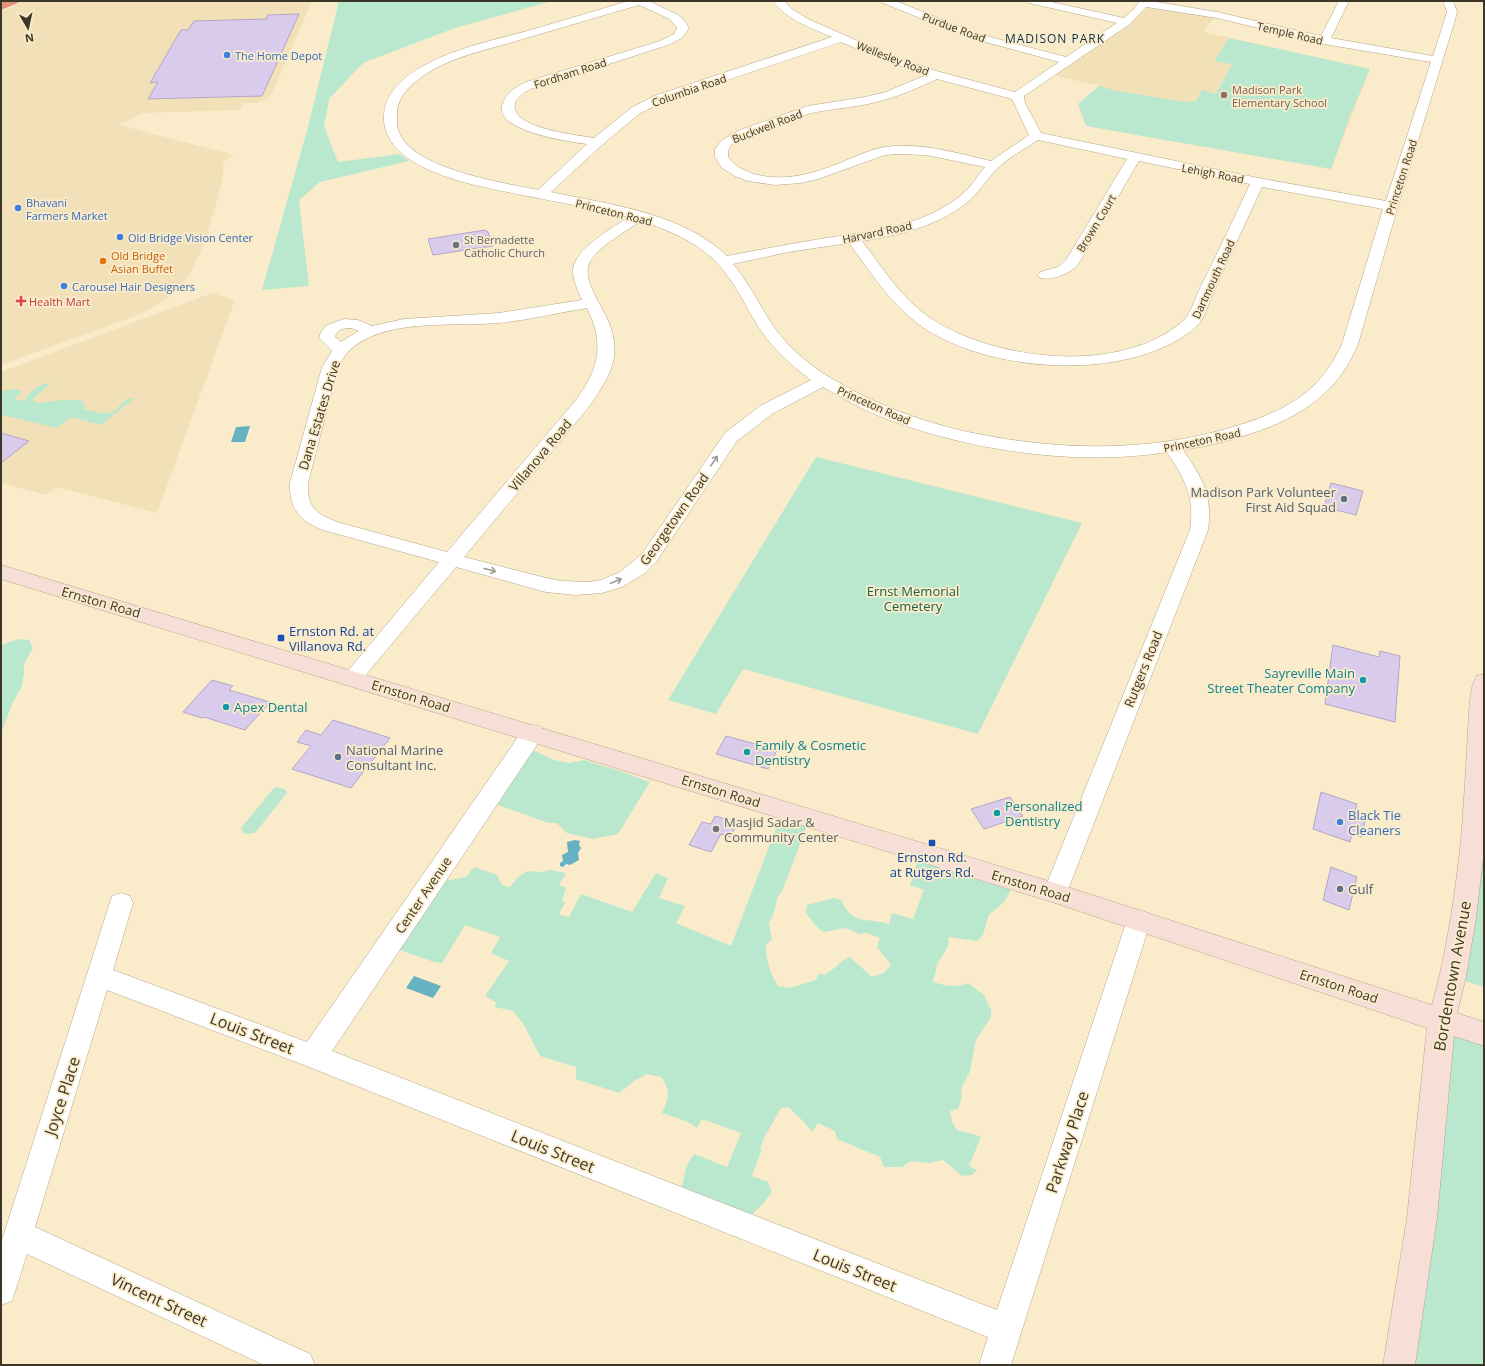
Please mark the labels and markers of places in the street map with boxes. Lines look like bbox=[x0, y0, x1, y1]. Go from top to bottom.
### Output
place label: The Home Depot bbox=[235, 48, 322, 63]
marker: The Home Depot bbox=[222, 50, 232, 60]
place label: Madison Park Elementary School bbox=[1232, 82, 1327, 110]
marker: Madison Park Elementary School bbox=[1219, 90, 1229, 100]
place label: Bhavani Farmers Market bbox=[26, 195, 108, 223]
marker: Bhavani Farmers Market bbox=[13, 203, 23, 213]
place label: Old Bridge Vision Center bbox=[128, 230, 254, 245]
marker: Old Bridge Vision Center bbox=[115, 232, 125, 242]
place label: St Bernadette Catholic Church bbox=[464, 232, 545, 260]
marker: St Bernadette Catholic Church bbox=[451, 240, 461, 250]
place label: Old Bridge Asian Buffet bbox=[111, 248, 173, 276]
marker: Old Bridge Asian Buffet bbox=[98, 256, 108, 266]
place label: Carousel Hair Designers bbox=[72, 279, 195, 294]
marker: Carousel Hair Designers bbox=[59, 281, 69, 291]
place label: Health Mart bbox=[29, 294, 90, 309]
marker: Health Mart bbox=[16, 296, 26, 306]
place label: Madison Park Volunteer First Aid Squad bbox=[1191, 483, 1337, 516]
marker: Madison Park Volunteer First Aid Squad bbox=[1339, 494, 1349, 504]
place label: Ernston Rd. at Villanova Rd. bbox=[289, 622, 375, 655]
marker: Ernston Rd. at Villanova Rd. bbox=[276, 633, 286, 643]
place label: Sayreville Main Street Theater Company bbox=[1207, 664, 1355, 697]
marker: Sayreville Main Street Theater Company bbox=[1358, 675, 1368, 685]
place label: Apex Dental bbox=[234, 698, 308, 716]
marker: Apex Dental bbox=[221, 702, 231, 712]
place label: Family & Cosmetic Dentistry bbox=[755, 736, 866, 769]
place label: National Marine Consultant Inc. bbox=[346, 741, 443, 774]
marker: Family & Cosmetic Dentistry bbox=[742, 747, 752, 757]
marker: National Marine Consultant Inc. bbox=[333, 752, 343, 762]
place label: Personalized Dentistry bbox=[1005, 797, 1083, 830]
place label: Black Tie Cleaners bbox=[1348, 806, 1401, 839]
marker: Personalized Dentistry bbox=[992, 808, 1002, 818]
place label: Masjid Sadar & Community Center bbox=[724, 813, 839, 846]
marker: Black Tie Cleaners bbox=[1335, 817, 1345, 827]
marker: Masjid Sadar & Community Center bbox=[711, 824, 721, 834]
marker: Ernston Rd. at Rutgers Rd. bbox=[927, 838, 937, 848]
place label: Ernston Rd. at Rutgers Rd. bbox=[890, 848, 974, 881]
place label: Gulf bbox=[1348, 880, 1374, 898]
marker: Gulf bbox=[1335, 884, 1345, 894]

